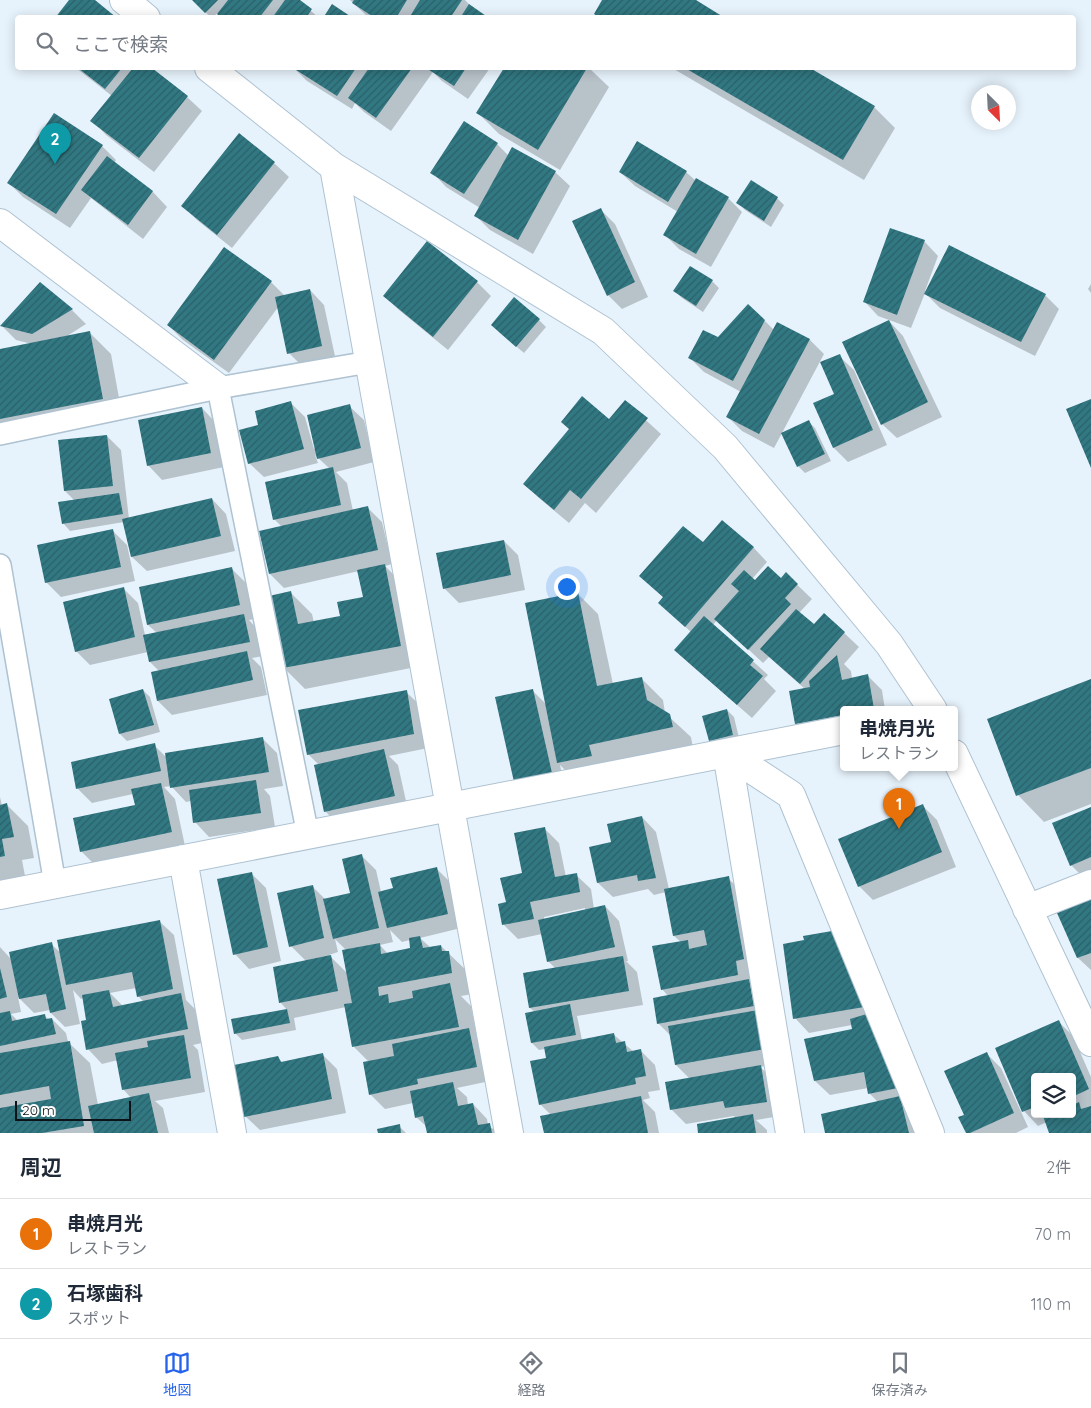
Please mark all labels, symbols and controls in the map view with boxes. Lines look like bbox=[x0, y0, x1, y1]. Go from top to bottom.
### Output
search box bbox=[15, 15, 1076, 70]
icon: search bbox=[33, 29, 61, 57]
text: ここで検索 bbox=[73, 32, 168, 56]
north arrow bbox=[971, 85, 1016, 130]
pin: 2 bbox=[39, 123, 71, 164]
your location bbox=[554, 574, 580, 600]
popup bbox=[840, 706, 958, 771]
text: 串焼月光 bbox=[859, 716, 935, 740]
text: レストラン bbox=[859, 743, 939, 763]
pin: 1 bbox=[883, 788, 915, 829]
map controls bbox=[1031, 1073, 1076, 1118]
button: layers bbox=[1031, 1073, 1076, 1118]
scale bar bbox=[15, 1098, 131, 1121]
text: 20 m bbox=[22, 1101, 55, 1119]
text: 周辺 bbox=[20, 1154, 62, 1180]
text: 2件 bbox=[1046, 1157, 1071, 1177]
text: 串焼月光 bbox=[67, 1211, 143, 1235]
text: 1 bbox=[33, 1224, 39, 1244]
text: 70 m bbox=[1034, 1224, 1071, 1244]
text: レストラン bbox=[67, 1238, 147, 1258]
text: 石塚歯科 bbox=[67, 1281, 143, 1305]
text: 2 bbox=[31, 1294, 41, 1314]
text: 110 m bbox=[1031, 1294, 1071, 1314]
text: スポット bbox=[67, 1308, 131, 1328]
tab: 地図 bbox=[163, 1349, 191, 1399]
tab: 経路 bbox=[517, 1349, 545, 1399]
tab: 保存済み bbox=[872, 1349, 928, 1399]

